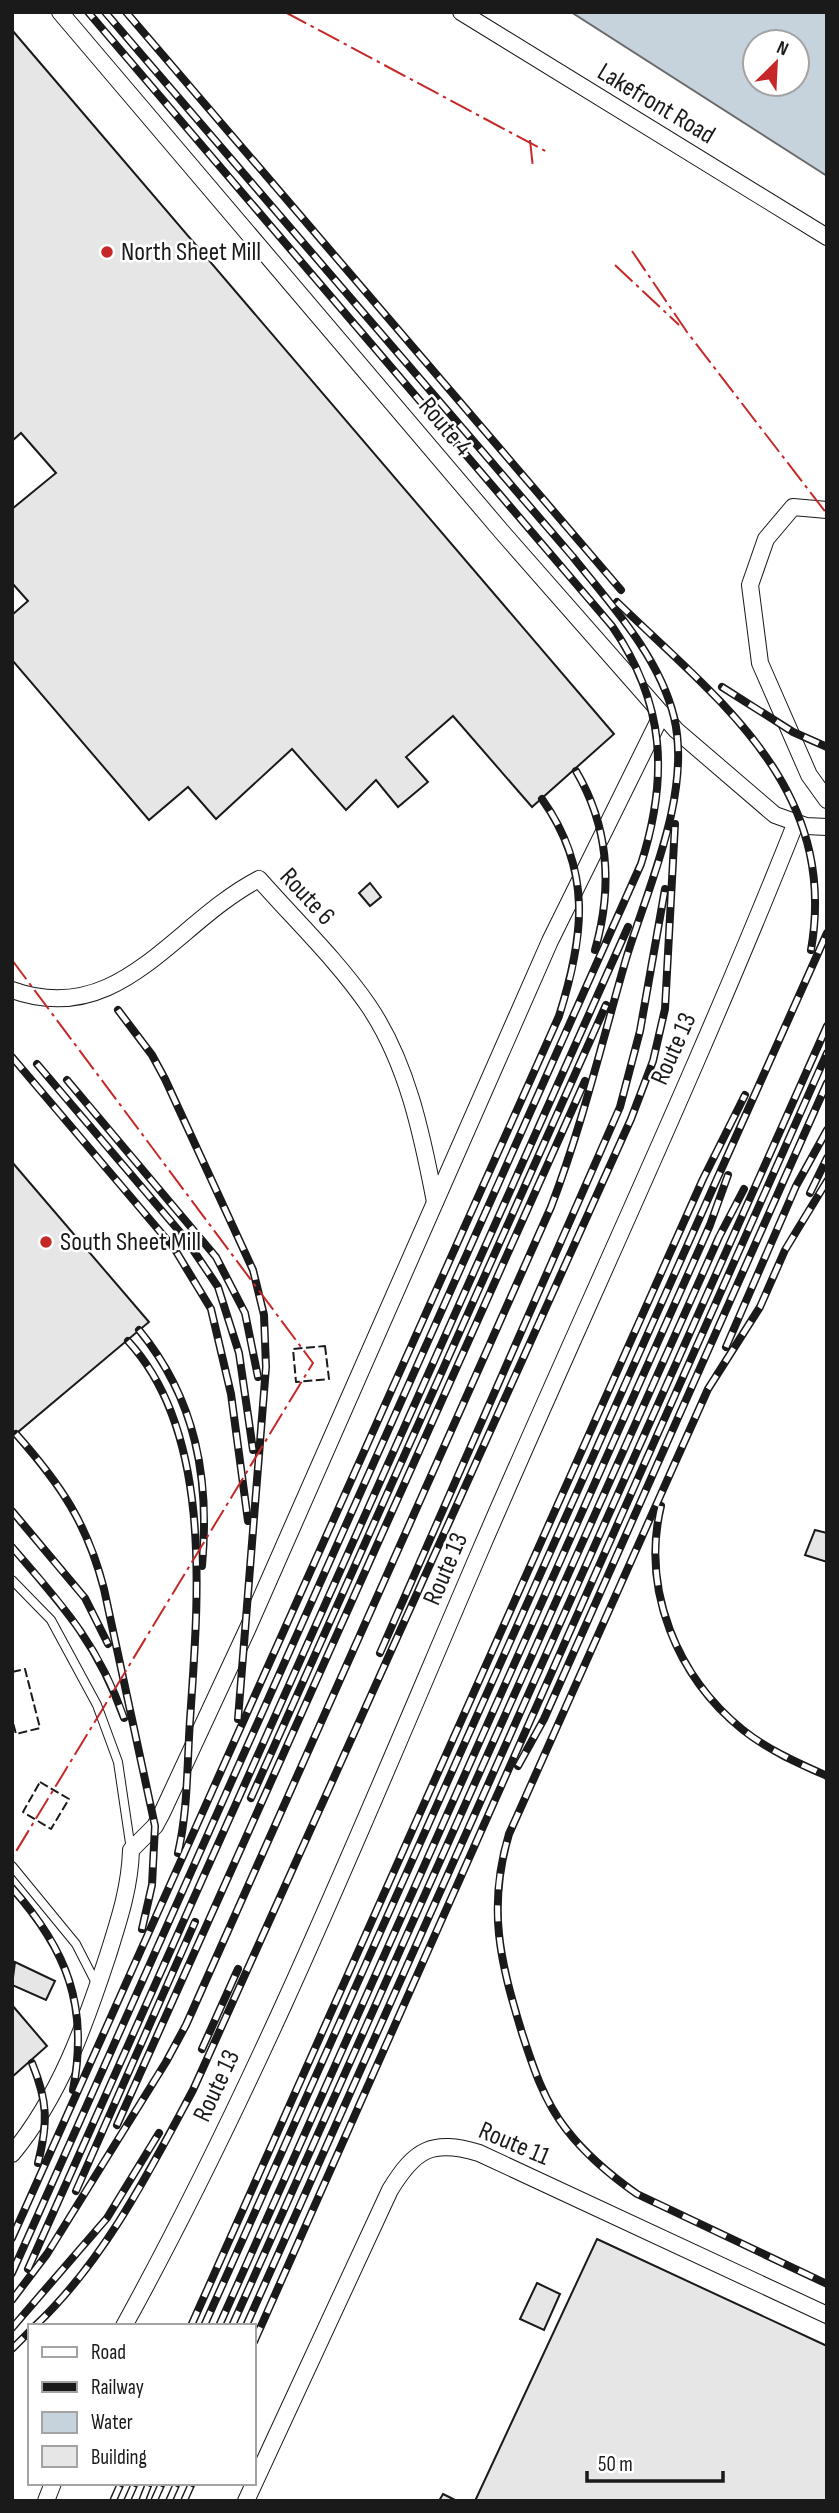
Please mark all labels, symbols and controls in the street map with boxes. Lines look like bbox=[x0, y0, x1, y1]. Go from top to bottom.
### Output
north arrow bbox=[741, 28, 811, 98]
text: N bbox=[773, 36, 792, 61]
street label: Lakefront Road bbox=[592, 57, 720, 151]
place label: North Sheet Mill bbox=[121, 237, 261, 268]
marker: North Sheet Mill bbox=[99, 244, 115, 260]
street label: Route 4 bbox=[412, 392, 478, 463]
street label: Route 6 bbox=[273, 862, 341, 932]
street label: Route 13 bbox=[644, 1008, 704, 1090]
place label: South Sheet Mill bbox=[60, 1227, 201, 1258]
marker: South Sheet Mill bbox=[38, 1234, 54, 1250]
street label: Route 13 bbox=[417, 1528, 475, 1610]
street label: Route 13 bbox=[187, 2045, 247, 2127]
street label: Route 11 bbox=[474, 2115, 554, 2173]
legend bbox=[28, 2324, 256, 2485]
text: Road bbox=[91, 2340, 126, 2365]
text: Railway bbox=[91, 2375, 144, 2400]
text: Water bbox=[91, 2410, 133, 2435]
scale bar bbox=[587, 2440, 724, 2484]
text: Building bbox=[91, 2445, 147, 2470]
text: 50 m bbox=[598, 2452, 633, 2477]

